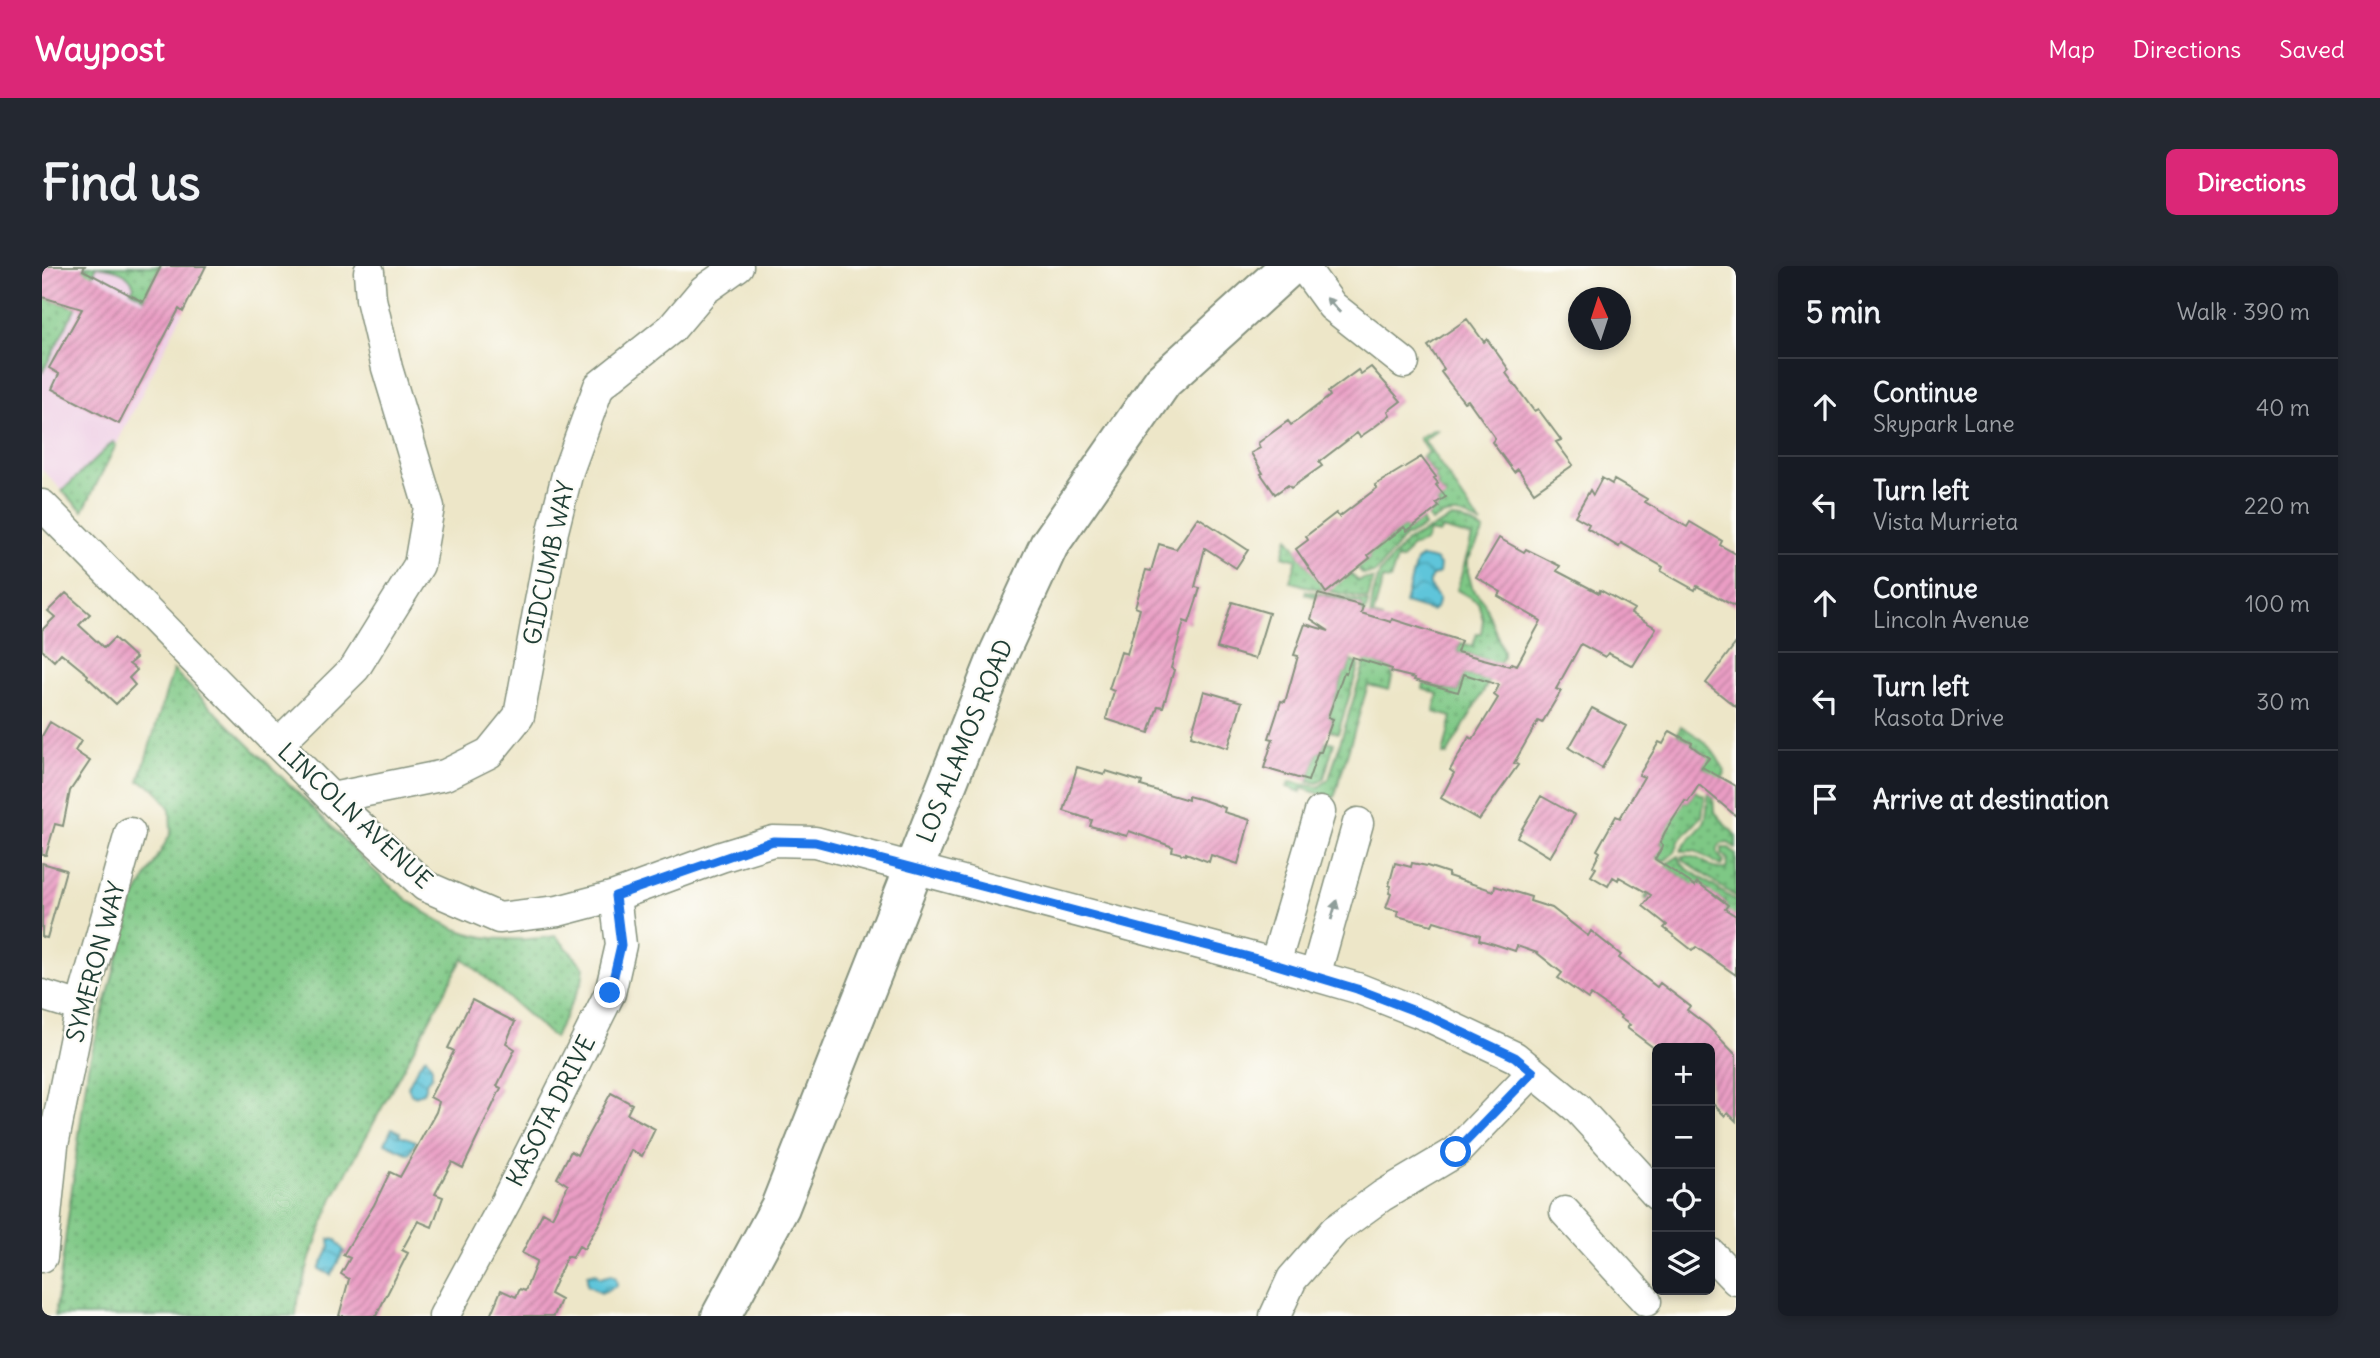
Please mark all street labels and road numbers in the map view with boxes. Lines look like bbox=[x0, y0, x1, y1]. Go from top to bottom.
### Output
street label: GIDCUMB WAY bbox=[516, 478, 580, 648]
street label: LOS ALAMOS ROAD bbox=[910, 634, 1019, 847]
street label: LINCOLN AVENUE bbox=[272, 736, 439, 895]
street label: SYMERON WAY bbox=[59, 878, 131, 1045]
street label: KASOTA DRIVE bbox=[499, 1030, 601, 1191]

